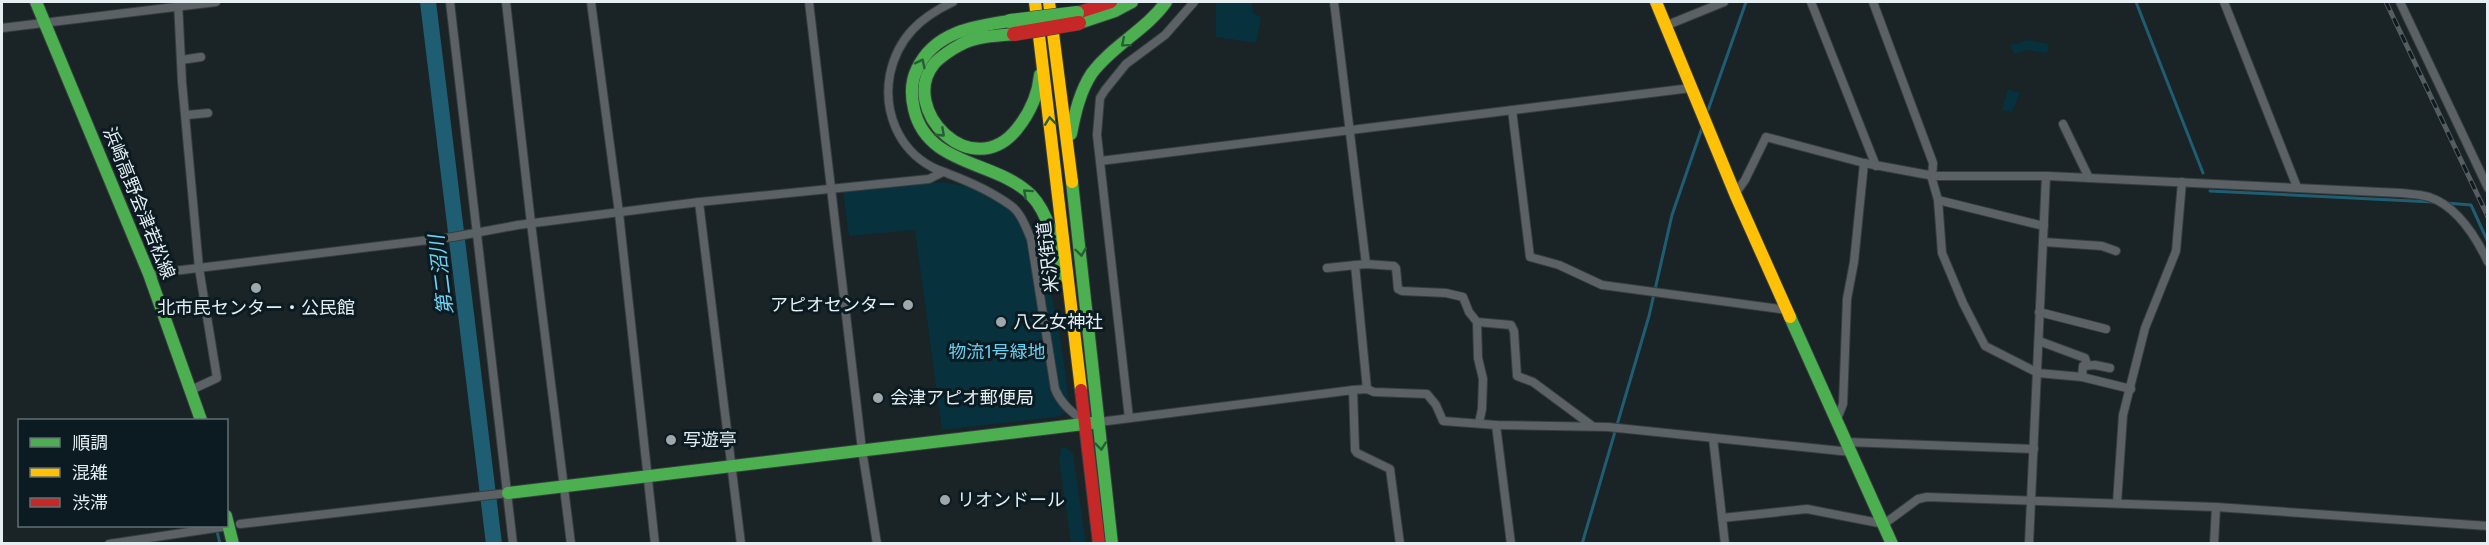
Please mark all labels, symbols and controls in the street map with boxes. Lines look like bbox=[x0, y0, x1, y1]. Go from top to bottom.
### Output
one-way arrow bbox=[1121, 36, 1132, 47]
one-way arrow bbox=[913, 58, 925, 69]
one-way arrow bbox=[1044, 116, 1057, 126]
street label: 浜崎高野会津若松線 bbox=[98, 124, 180, 282]
one-way arrow bbox=[935, 126, 945, 137]
one-way arrow bbox=[1023, 189, 1033, 200]
street label: 米沢街道 bbox=[1033, 220, 1063, 294]
water label: 第二沼川 bbox=[424, 232, 458, 316]
one-way arrow bbox=[1075, 247, 1087, 256]
marker: 北市民センター・公民館 bbox=[249, 281, 263, 295]
place label: アピオセンター bbox=[770, 294, 896, 316]
place label: 北市民センター・公民館 bbox=[157, 297, 355, 319]
marker: アピオセンター bbox=[901, 298, 915, 312]
place label: 八乙女神社 bbox=[1013, 311, 1103, 333]
marker: 八乙女神社 bbox=[994, 315, 1008, 329]
park label: 物流1号緑地 bbox=[948, 341, 1046, 363]
place label: 会津アピオ郵便局 bbox=[890, 387, 1034, 409]
marker: 会津アピオ郵便局 bbox=[871, 391, 885, 405]
legend bbox=[18, 419, 228, 527]
place label: 写遊亭 bbox=[683, 429, 737, 451]
text: 順調 bbox=[72, 432, 108, 454]
marker: 写遊亭 bbox=[664, 433, 678, 447]
one-way arrow bbox=[1095, 441, 1107, 450]
text: 混雑 bbox=[72, 462, 108, 484]
place label: リオンドール bbox=[957, 489, 1065, 511]
text: 渋滞 bbox=[72, 492, 108, 514]
marker: リオンドール bbox=[938, 493, 952, 507]

